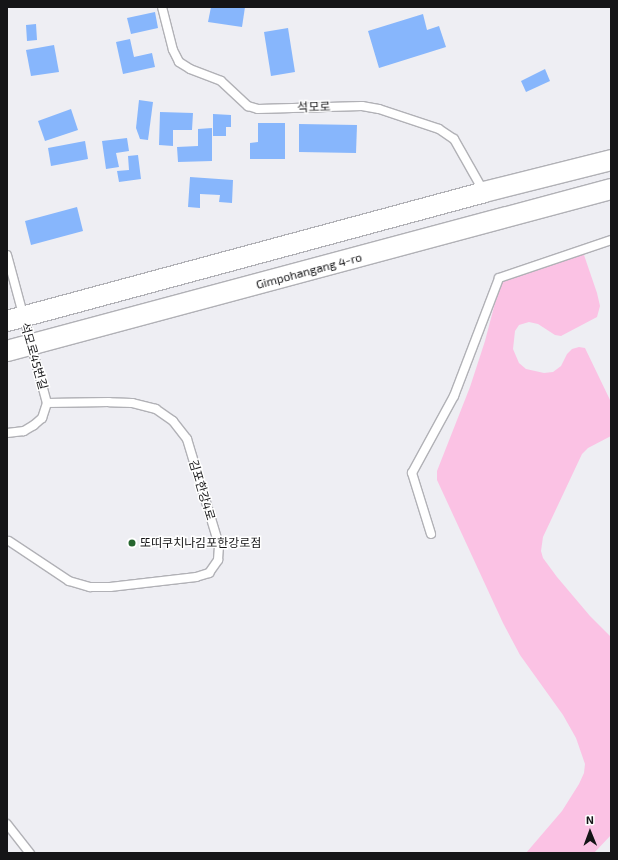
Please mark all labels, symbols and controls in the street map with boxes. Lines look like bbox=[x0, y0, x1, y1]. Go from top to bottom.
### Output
street label: 석모로 bbox=[297, 99, 331, 115]
street label: Gimpohangang 4-ro bbox=[254, 250, 364, 292]
street label: 석모로45번길 bbox=[18, 321, 50, 391]
street label: 김포한강4로 bbox=[186, 458, 218, 522]
place label: 또띠쿠치나김포한강로점 bbox=[140, 536, 261, 550]
marker: 또띠쿠치나김포한강로점 bbox=[127, 538, 137, 548]
north arrow bbox=[570, 812, 610, 852]
text: N bbox=[586, 813, 594, 826]

